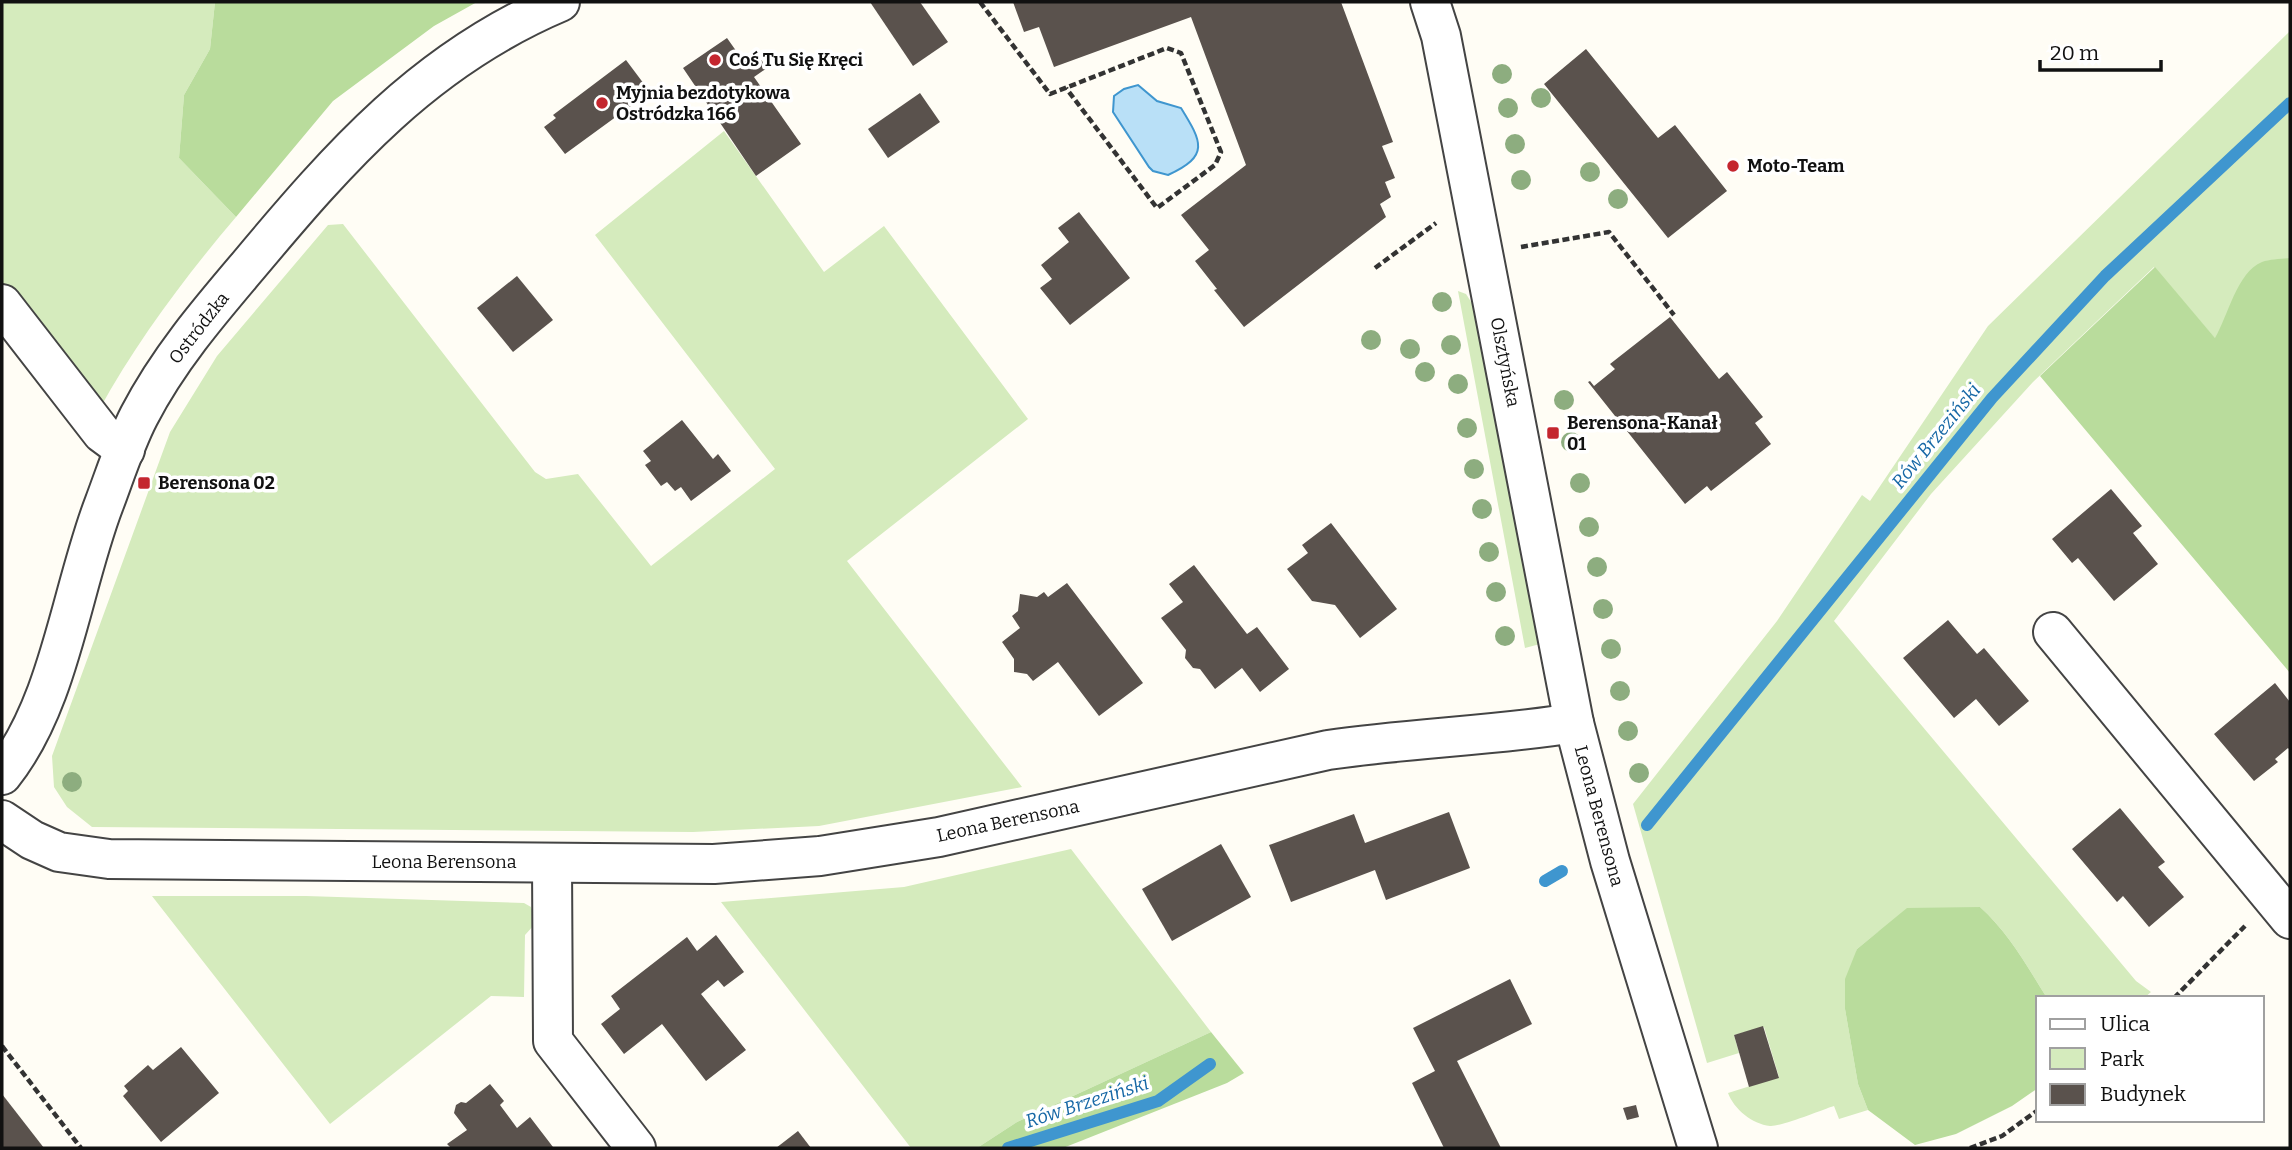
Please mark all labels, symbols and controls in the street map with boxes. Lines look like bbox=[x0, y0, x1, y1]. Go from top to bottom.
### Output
scale bar bbox=[2040, 28, 2161, 72]
text: 20 m bbox=[2050, 40, 2099, 66]
place label: Coś Tu Się Kręci bbox=[729, 49, 863, 71]
marker: Coś Tu Się Kręci bbox=[707, 52, 723, 68]
place label: Myjnia bezdotykowa Ostródzka 166 bbox=[616, 82, 790, 125]
marker: Myjnia bezdotykowa Ostródzka 166 bbox=[594, 95, 610, 111]
place label: Moto-Team bbox=[1747, 155, 1844, 177]
marker: Moto-Team bbox=[1725, 158, 1741, 174]
street label: Ostródzka bbox=[164, 288, 234, 368]
street label: Olsztyńska bbox=[1486, 315, 1525, 409]
water label: Rów Brzeziński bbox=[1887, 379, 1985, 493]
place label: Berensona-Kanał 01 bbox=[1567, 412, 1718, 455]
marker: Berensona-Kanał 01 bbox=[1545, 425, 1561, 441]
place label: Berensona 02 bbox=[158, 472, 275, 494]
marker: Berensona 02 bbox=[136, 475, 152, 491]
street label: Leona Berensona bbox=[1570, 743, 1628, 889]
street label: Leona Berensona bbox=[935, 795, 1081, 847]
street label: Leona Berensona bbox=[372, 851, 517, 873]
legend bbox=[2036, 996, 2264, 1122]
text: Ulica bbox=[2100, 1011, 2150, 1037]
text: Park bbox=[2100, 1046, 2144, 1072]
water label: Rów Brzeziński bbox=[1023, 1071, 1151, 1133]
text: Budynek bbox=[2100, 1081, 2186, 1107]

